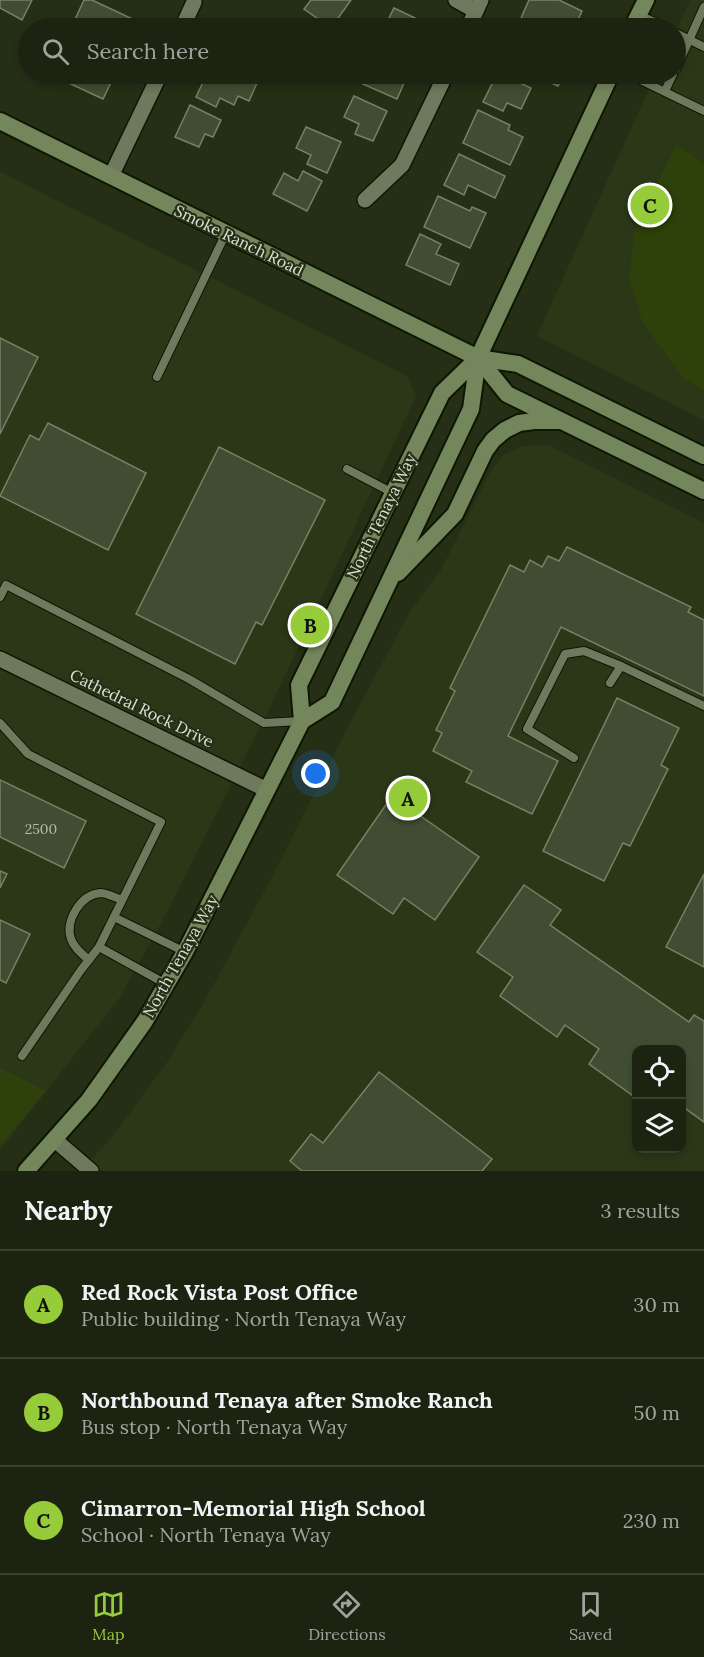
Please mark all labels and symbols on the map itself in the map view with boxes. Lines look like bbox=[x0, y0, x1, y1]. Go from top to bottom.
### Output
pin: C bbox=[630, 182, 670, 228]
street label: Smoke Ranch Road bbox=[171, 200, 307, 280]
street label: North Tenaya Way bbox=[342, 450, 420, 582]
pin: B bbox=[290, 602, 330, 648]
street label: Cathedral Rock Drive bbox=[67, 664, 217, 752]
your location bbox=[301, 759, 330, 788]
pin: A bbox=[388, 776, 428, 820]
house number: 2500 bbox=[25, 820, 57, 838]
street label: North Tenaya Way bbox=[138, 891, 222, 1021]

